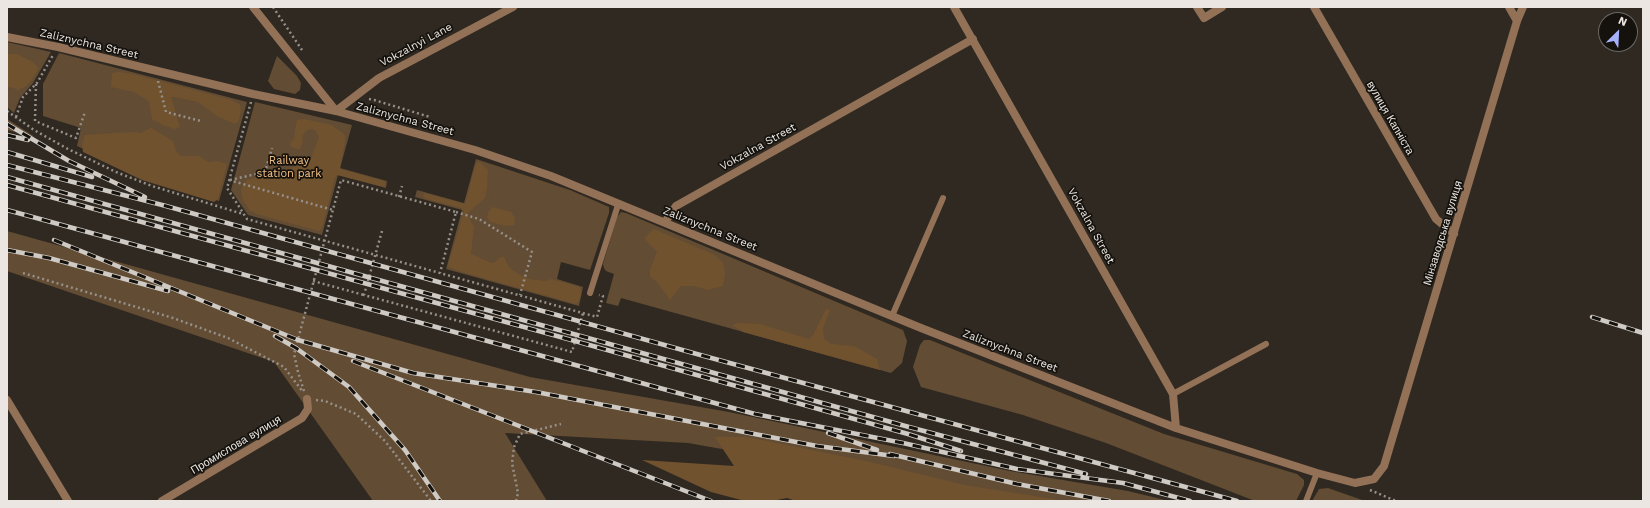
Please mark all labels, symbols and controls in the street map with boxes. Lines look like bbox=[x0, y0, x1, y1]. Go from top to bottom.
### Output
north arrow bbox=[1598, 12, 1638, 52]
text: N bbox=[1616, 14, 1629, 29]
street label: Vokzalnyi Lane bbox=[378, 20, 454, 70]
street label: Zaliznychna Street bbox=[39, 26, 139, 62]
street label: вулиця Капніста bbox=[1364, 79, 1416, 157]
street label: Zaliznychna Street bbox=[355, 100, 455, 138]
street label: Vokzalna Street bbox=[718, 121, 798, 173]
park label: Railway station park bbox=[257, 154, 321, 180]
street label: Мінзаводська вулиця bbox=[1421, 179, 1465, 287]
street label: Vokzalna Street bbox=[1065, 186, 1117, 266]
street label: Zaliznychna Street bbox=[661, 204, 759, 254]
street label: Zaliznychna Street bbox=[961, 327, 1059, 375]
street label: Промислова вулиця bbox=[188, 413, 284, 477]

